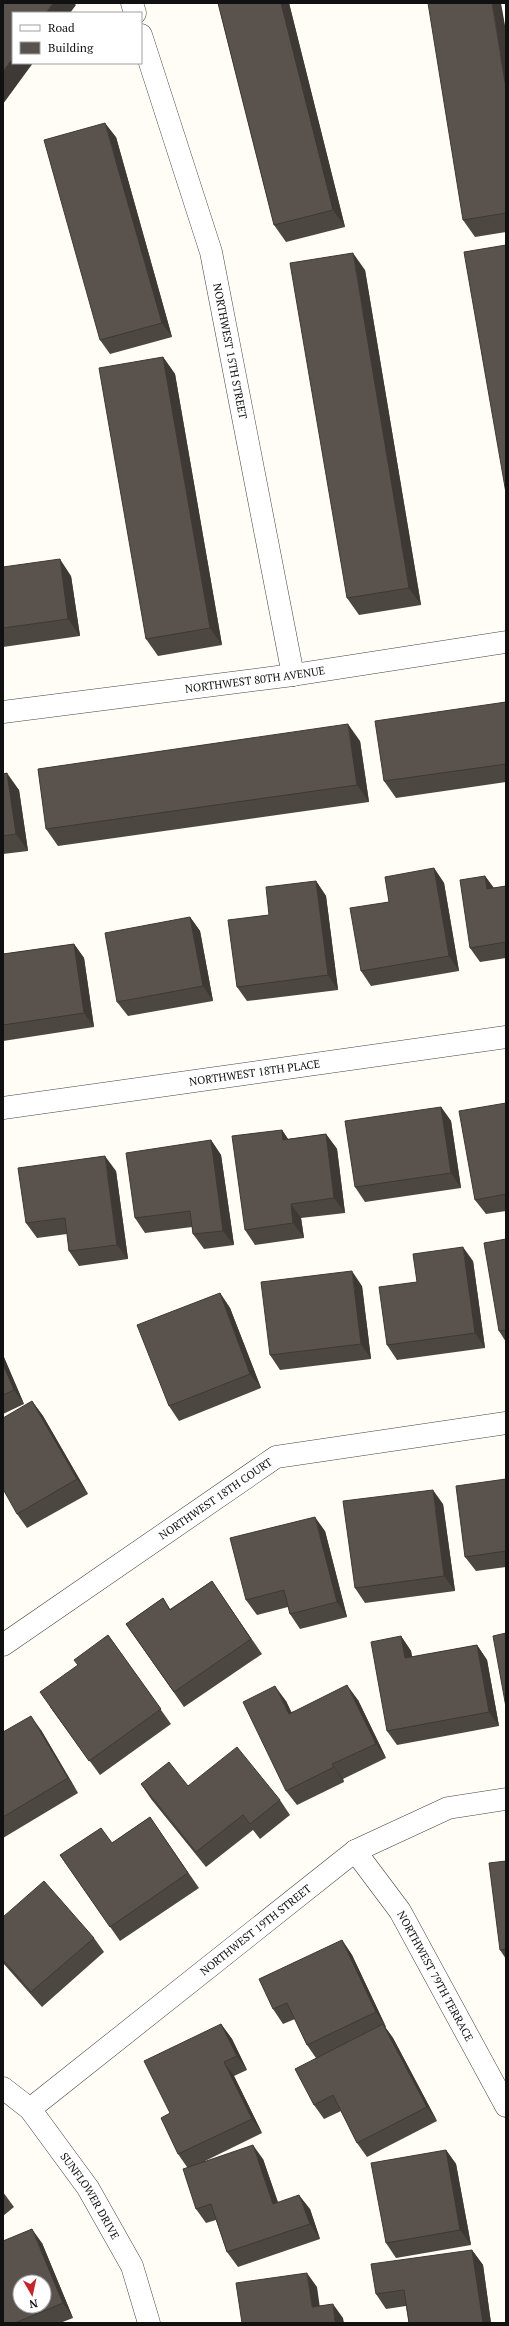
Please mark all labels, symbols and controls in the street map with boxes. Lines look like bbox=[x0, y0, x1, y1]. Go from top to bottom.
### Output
legend bbox=[12, 12, 142, 64]
text: Road bbox=[48, 20, 75, 35]
text: Building bbox=[48, 40, 94, 55]
street label: NORTHWEST 15TH STREET bbox=[210, 282, 250, 421]
street label: NORTHWEST 80TH AVENUE bbox=[184, 663, 326, 696]
street label: NORTHWEST 18TH PLACE bbox=[188, 1056, 321, 1089]
street label: NORTHWEST 18TH COURT bbox=[156, 1455, 275, 1543]
street label: NORTHWEST 19TH STREET bbox=[197, 1881, 314, 1978]
street label: NORTHWEST 79TH TERRACE bbox=[394, 1908, 476, 2044]
street label: SUNFLOWER DRIVE bbox=[57, 2150, 122, 2242]
north arrow bbox=[12, 2274, 52, 2314]
text: N bbox=[28, 2296, 39, 2312]

